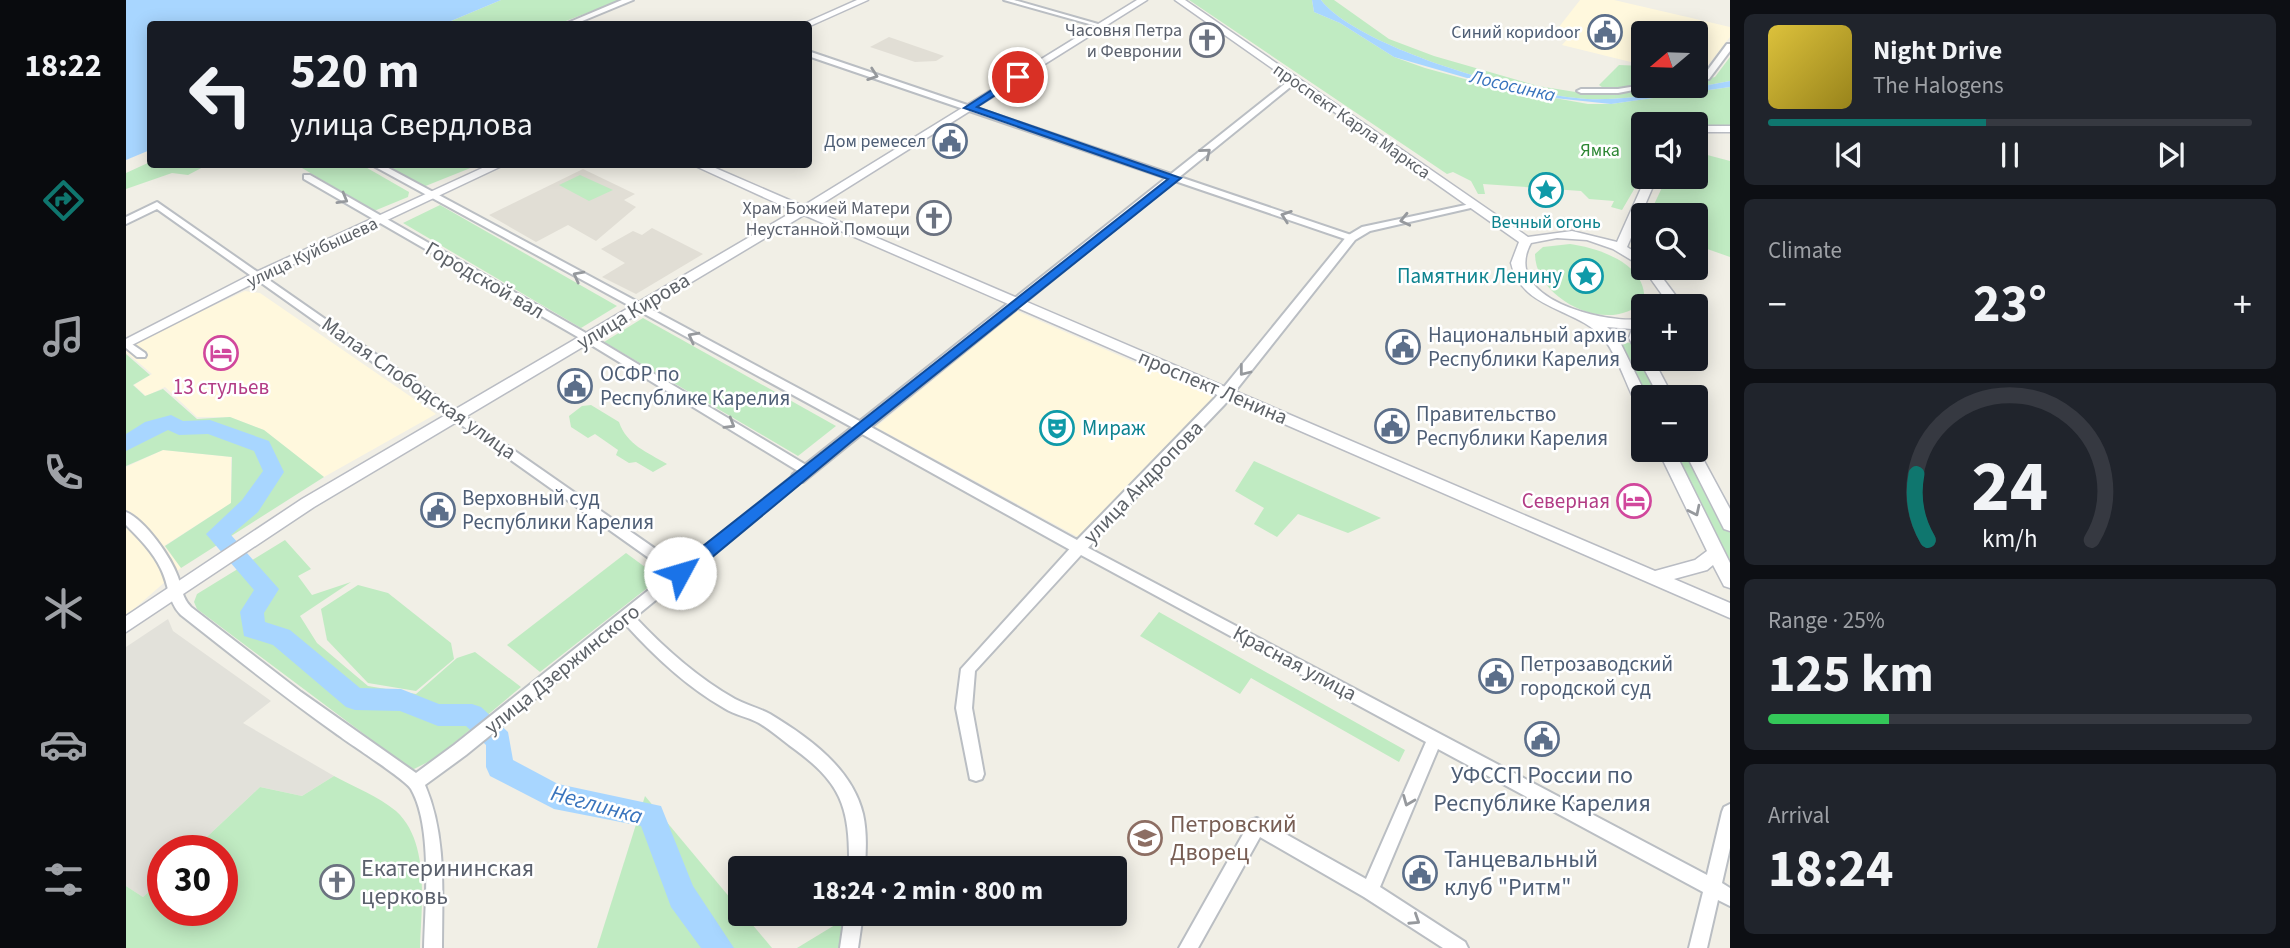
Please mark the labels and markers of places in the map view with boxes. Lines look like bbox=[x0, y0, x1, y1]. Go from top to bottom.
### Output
public building icon: Синий кориdoor bbox=[1586, 13, 1624, 51]
place label: Часовня Петра и Февронии bbox=[1065, 18, 1182, 64]
place label: Синий кориdoor bbox=[1451, 20, 1581, 45]
church icon: Часовня Петра и Февронии bbox=[1188, 21, 1226, 59]
pin bbox=[988, 47, 1048, 107]
public building icon: Дом ремесел bbox=[931, 122, 969, 160]
place label: Дом ремесел bbox=[824, 129, 926, 154]
place icon: Вечный огонь bbox=[1527, 171, 1565, 209]
place label: Храм Божией Матери Неустанной Помощи bbox=[742, 196, 910, 242]
church icon: Храм Божией Матери Неустанной Помощи bbox=[915, 199, 953, 237]
place label: Вечный огонь bbox=[1491, 210, 1601, 235]
place icon: Памятник Ленину bbox=[1567, 257, 1605, 295]
place label: Памятник Ленину bbox=[1397, 261, 1562, 291]
place label: Национальный архив Республики Карелия bbox=[1428, 320, 1627, 374]
public building icon: Национальный архив Республики Карелия bbox=[1384, 328, 1422, 366]
hotel icon: 13 стульев bbox=[202, 334, 240, 372]
place label: ОСФР по Республике Карелия bbox=[600, 359, 790, 413]
public building icon: ОСФР по Республике Карелия bbox=[556, 367, 594, 405]
place label: 13 стульев bbox=[173, 372, 269, 402]
place label: Правительство Республики Карелия bbox=[1416, 399, 1608, 453]
public building icon: Правительство Республики Карелия bbox=[1373, 407, 1411, 445]
theatre icon: Мираж bbox=[1038, 409, 1076, 447]
place label: Мираж bbox=[1082, 413, 1146, 443]
hotel icon: Северная bbox=[1615, 482, 1653, 520]
place label: Верховный суд Республики Карелия bbox=[462, 483, 654, 537]
place label: Северная bbox=[1522, 486, 1610, 516]
public building icon: Верховный суд Республики Карелия bbox=[419, 491, 457, 529]
place label: Петрозаводский городской суд bbox=[1520, 649, 1673, 703]
public building icon: Петрозаводский городской суд bbox=[1477, 657, 1515, 695]
public building icon: УФССП России по Республике Карелия bbox=[1523, 720, 1561, 758]
place label: УФССП России по Республике Карелия bbox=[1433, 758, 1651, 821]
place label: Петровский Дворец bbox=[1170, 807, 1297, 870]
school or university icon: Петровский Дворец bbox=[1126, 819, 1164, 857]
place label: Танцевальный клуб "Ритм" bbox=[1444, 842, 1598, 905]
place label: Екатерининская церковь bbox=[361, 851, 534, 914]
public building icon: Танцевальный клуб "Ритм" bbox=[1401, 854, 1439, 892]
church icon: Екатерининская церковь bbox=[318, 863, 356, 901]

